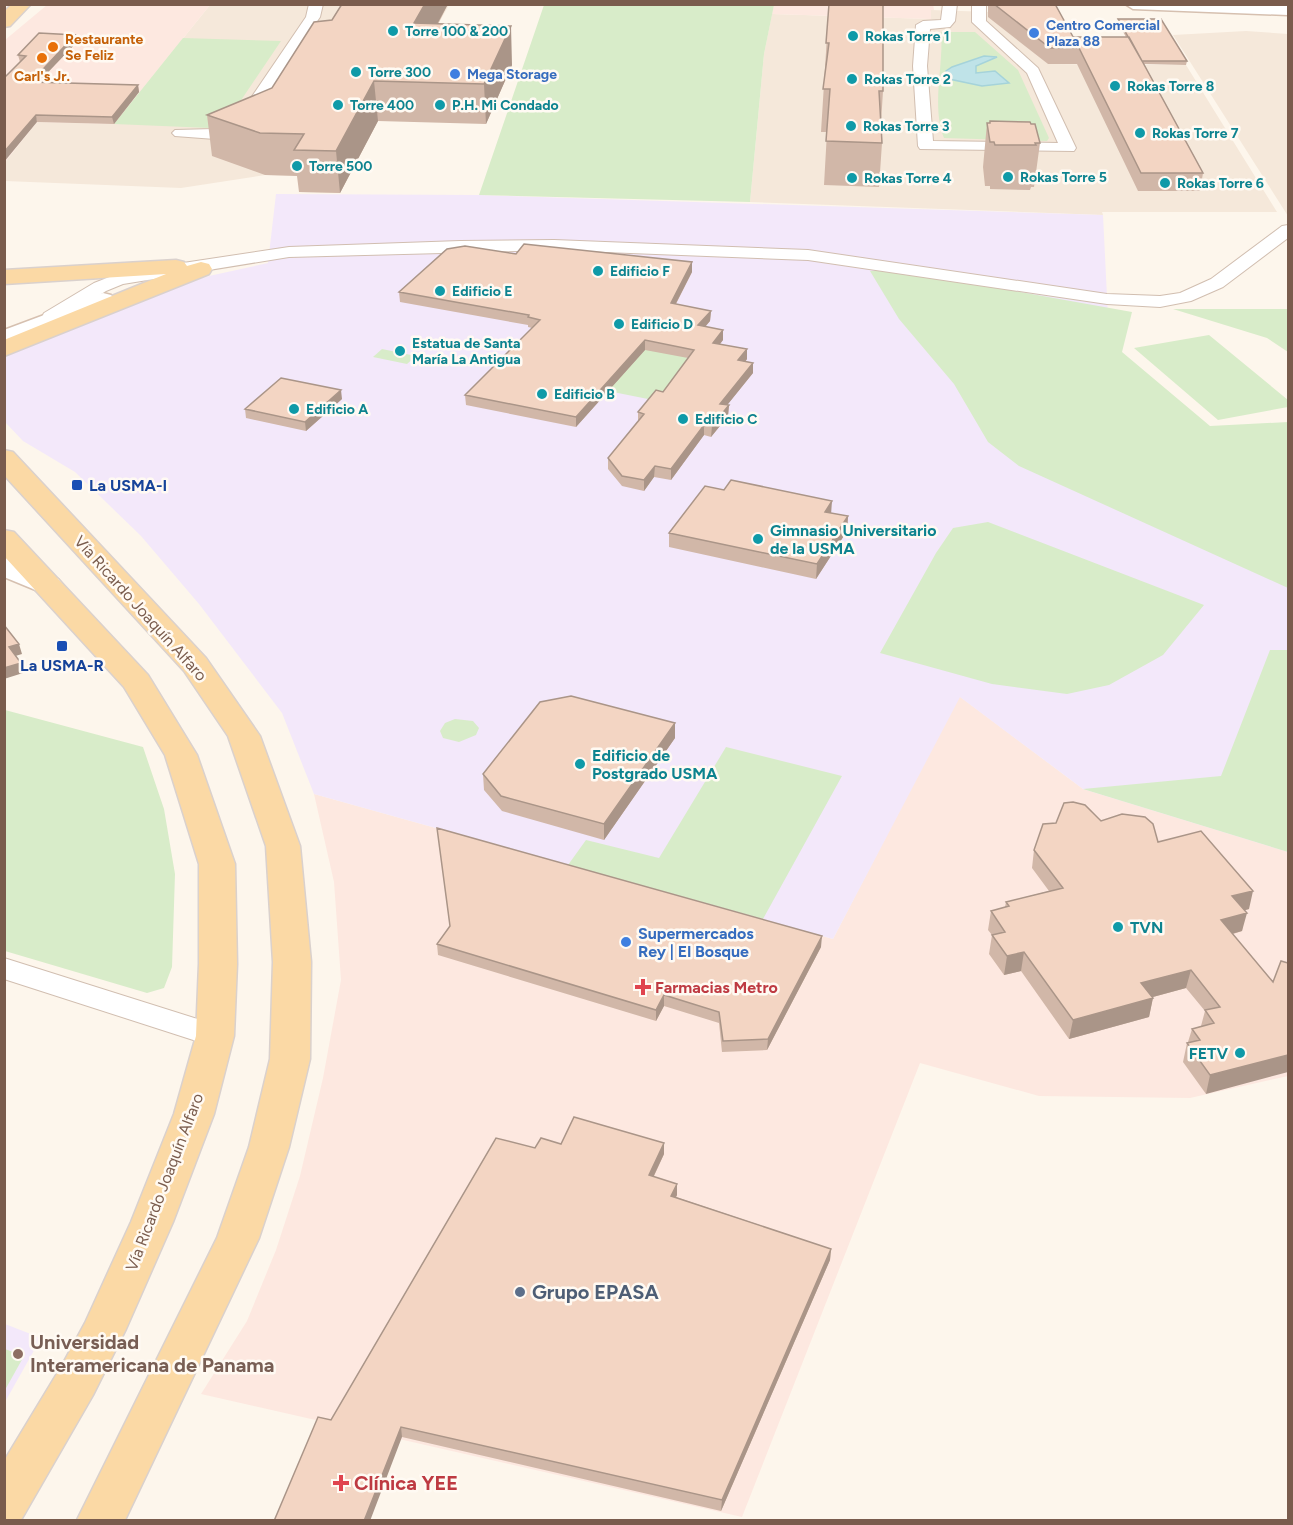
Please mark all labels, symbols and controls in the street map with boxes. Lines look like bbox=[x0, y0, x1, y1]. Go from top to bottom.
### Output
place label: Centro Comercial Plaza 88 bbox=[1046, 17, 1160, 50]
place label: Torre 100 & 200 bbox=[405, 23, 508, 40]
marker: Torre 100 & 200 bbox=[386, 24, 400, 38]
marker: Centro Comercial Plaza 88 bbox=[1027, 26, 1041, 40]
place label: Rokas Torre 1 bbox=[865, 28, 950, 45]
marker: Rokas Torre 1 bbox=[846, 29, 860, 43]
place label: Restaurante Se Feliz bbox=[65, 31, 143, 64]
marker: Restaurante Se Feliz bbox=[46, 40, 60, 54]
marker: Carl's Jr. bbox=[35, 51, 49, 65]
place label: Torre 300 bbox=[368, 64, 431, 81]
marker: Torre 300 bbox=[349, 65, 363, 79]
place label: Mega Storage bbox=[467, 66, 557, 83]
marker: Mega Storage bbox=[448, 67, 462, 81]
place label: Carl's Jr. bbox=[14, 68, 70, 85]
place label: Rokas Torre 2 bbox=[864, 71, 951, 88]
marker: Rokas Torre 2 bbox=[845, 72, 859, 86]
place label: Rokas Torre 8 bbox=[1127, 78, 1214, 95]
marker: Rokas Torre 8 bbox=[1108, 79, 1122, 93]
place label: Torre 400 bbox=[350, 97, 414, 114]
place label: P.H. Mi Condado bbox=[452, 97, 559, 114]
marker: Torre 400 bbox=[331, 98, 345, 112]
marker: P.H. Mi Condado bbox=[433, 98, 447, 112]
place label: Rokas Torre 3 bbox=[863, 118, 950, 135]
marker: Rokas Torre 3 bbox=[844, 119, 858, 133]
place label: Rokas Torre 7 bbox=[1152, 125, 1239, 142]
marker: Rokas Torre 7 bbox=[1133, 126, 1147, 140]
place label: Torre 500 bbox=[309, 158, 372, 175]
marker: Torre 500 bbox=[290, 159, 304, 173]
place label: Rokas Torre 5 bbox=[1020, 169, 1107, 186]
place label: Rokas Torre 4 bbox=[864, 170, 952, 187]
marker: Rokas Torre 5 bbox=[1001, 170, 1015, 184]
marker: Rokas Torre 4 bbox=[845, 171, 859, 185]
place label: Rokas Torre 6 bbox=[1177, 175, 1264, 192]
marker: Rokas Torre 6 bbox=[1158, 176, 1172, 190]
place label: Edificio F bbox=[610, 263, 670, 280]
marker: Edificio F bbox=[591, 264, 605, 278]
place label: Edificio E bbox=[452, 283, 512, 300]
marker: Edificio E bbox=[433, 284, 447, 298]
place label: Edificio D bbox=[631, 316, 693, 333]
marker: Edificio D bbox=[612, 317, 626, 331]
place label: Estatua de Santa María La Antigua bbox=[412, 335, 521, 368]
marker: Estatua de Santa María La Antigua bbox=[393, 344, 407, 358]
place label: Edificio B bbox=[554, 386, 615, 403]
marker: Edificio B bbox=[535, 387, 549, 401]
place label: Edificio A bbox=[306, 401, 368, 418]
marker: Edificio A bbox=[287, 402, 301, 416]
place label: Edificio C bbox=[695, 411, 757, 428]
marker: Edificio C bbox=[676, 412, 690, 426]
place label: La USMA-I bbox=[89, 476, 167, 495]
marker: La USMA-I bbox=[70, 478, 84, 492]
place label: Gimnasio Universitario de la USMA bbox=[770, 521, 937, 558]
street label: Vía Ricardo Joaquín Alfaro bbox=[70, 532, 211, 685]
marker: Gimnasio Universitario de la USMA bbox=[751, 532, 765, 546]
marker: La USMA-R bbox=[55, 639, 69, 653]
place label: La USMA-R bbox=[20, 656, 104, 675]
place label: Edificio de Postgrado USMA bbox=[592, 746, 718, 783]
marker: Edificio de Postgrado USMA bbox=[573, 757, 587, 771]
place label: TVN bbox=[1130, 918, 1163, 937]
marker: TVN bbox=[1111, 920, 1125, 934]
place label: Supermercados Rey | El Bosque bbox=[638, 924, 754, 961]
marker: Supermercados Rey | El Bosque bbox=[619, 935, 633, 949]
place label: Farmacias Metro bbox=[655, 978, 778, 997]
marker: Farmacias Metro bbox=[636, 980, 650, 994]
place label: FETV bbox=[1189, 1044, 1228, 1063]
marker: FETV bbox=[1233, 1046, 1247, 1060]
street label: Vía Ricardo Joaquín Alfaro bbox=[122, 1091, 207, 1274]
place label: Grupo EPASA bbox=[532, 1280, 659, 1304]
marker: Grupo EPASA bbox=[513, 1285, 527, 1299]
place label: Universidad Interamericana de Panama bbox=[30, 1330, 274, 1377]
marker: Universidad Interamericana de Panama bbox=[11, 1347, 25, 1361]
place label: Clínica YEE bbox=[354, 1471, 458, 1495]
marker: Clínica YEE bbox=[332, 1474, 350, 1492]

